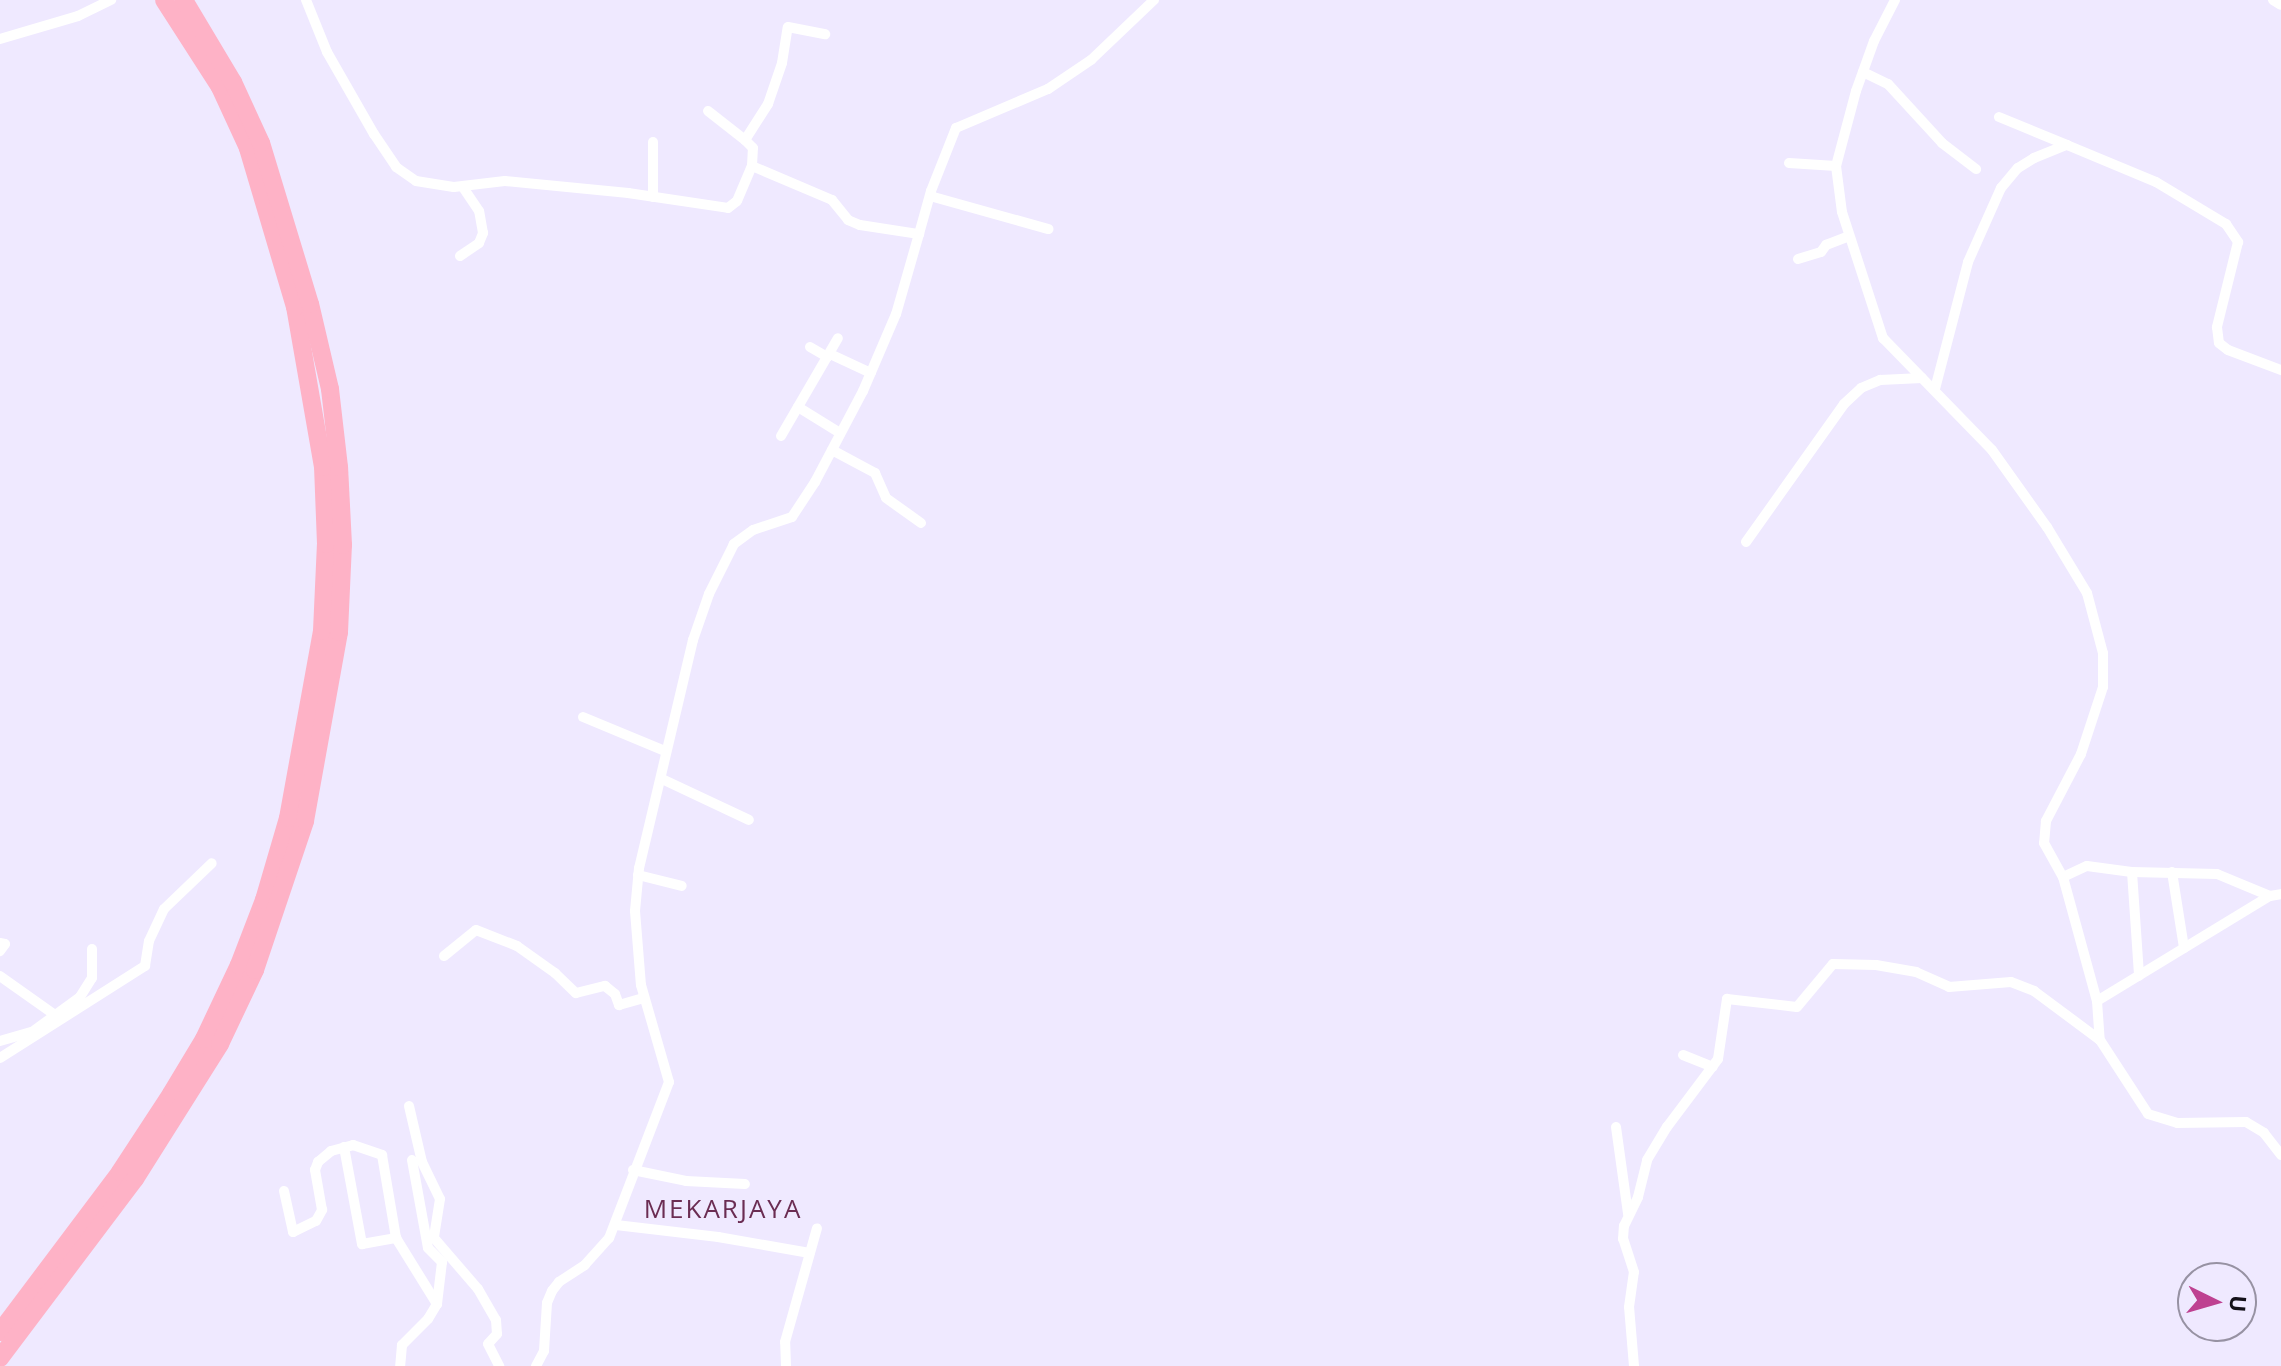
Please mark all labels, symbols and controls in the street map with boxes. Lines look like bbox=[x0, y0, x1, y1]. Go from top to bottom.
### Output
district label: MEKARJAYA bbox=[644, 1193, 802, 1225]
north arrow bbox=[2177, 1262, 2257, 1342]
text: U bbox=[2223, 1294, 2255, 1314]

